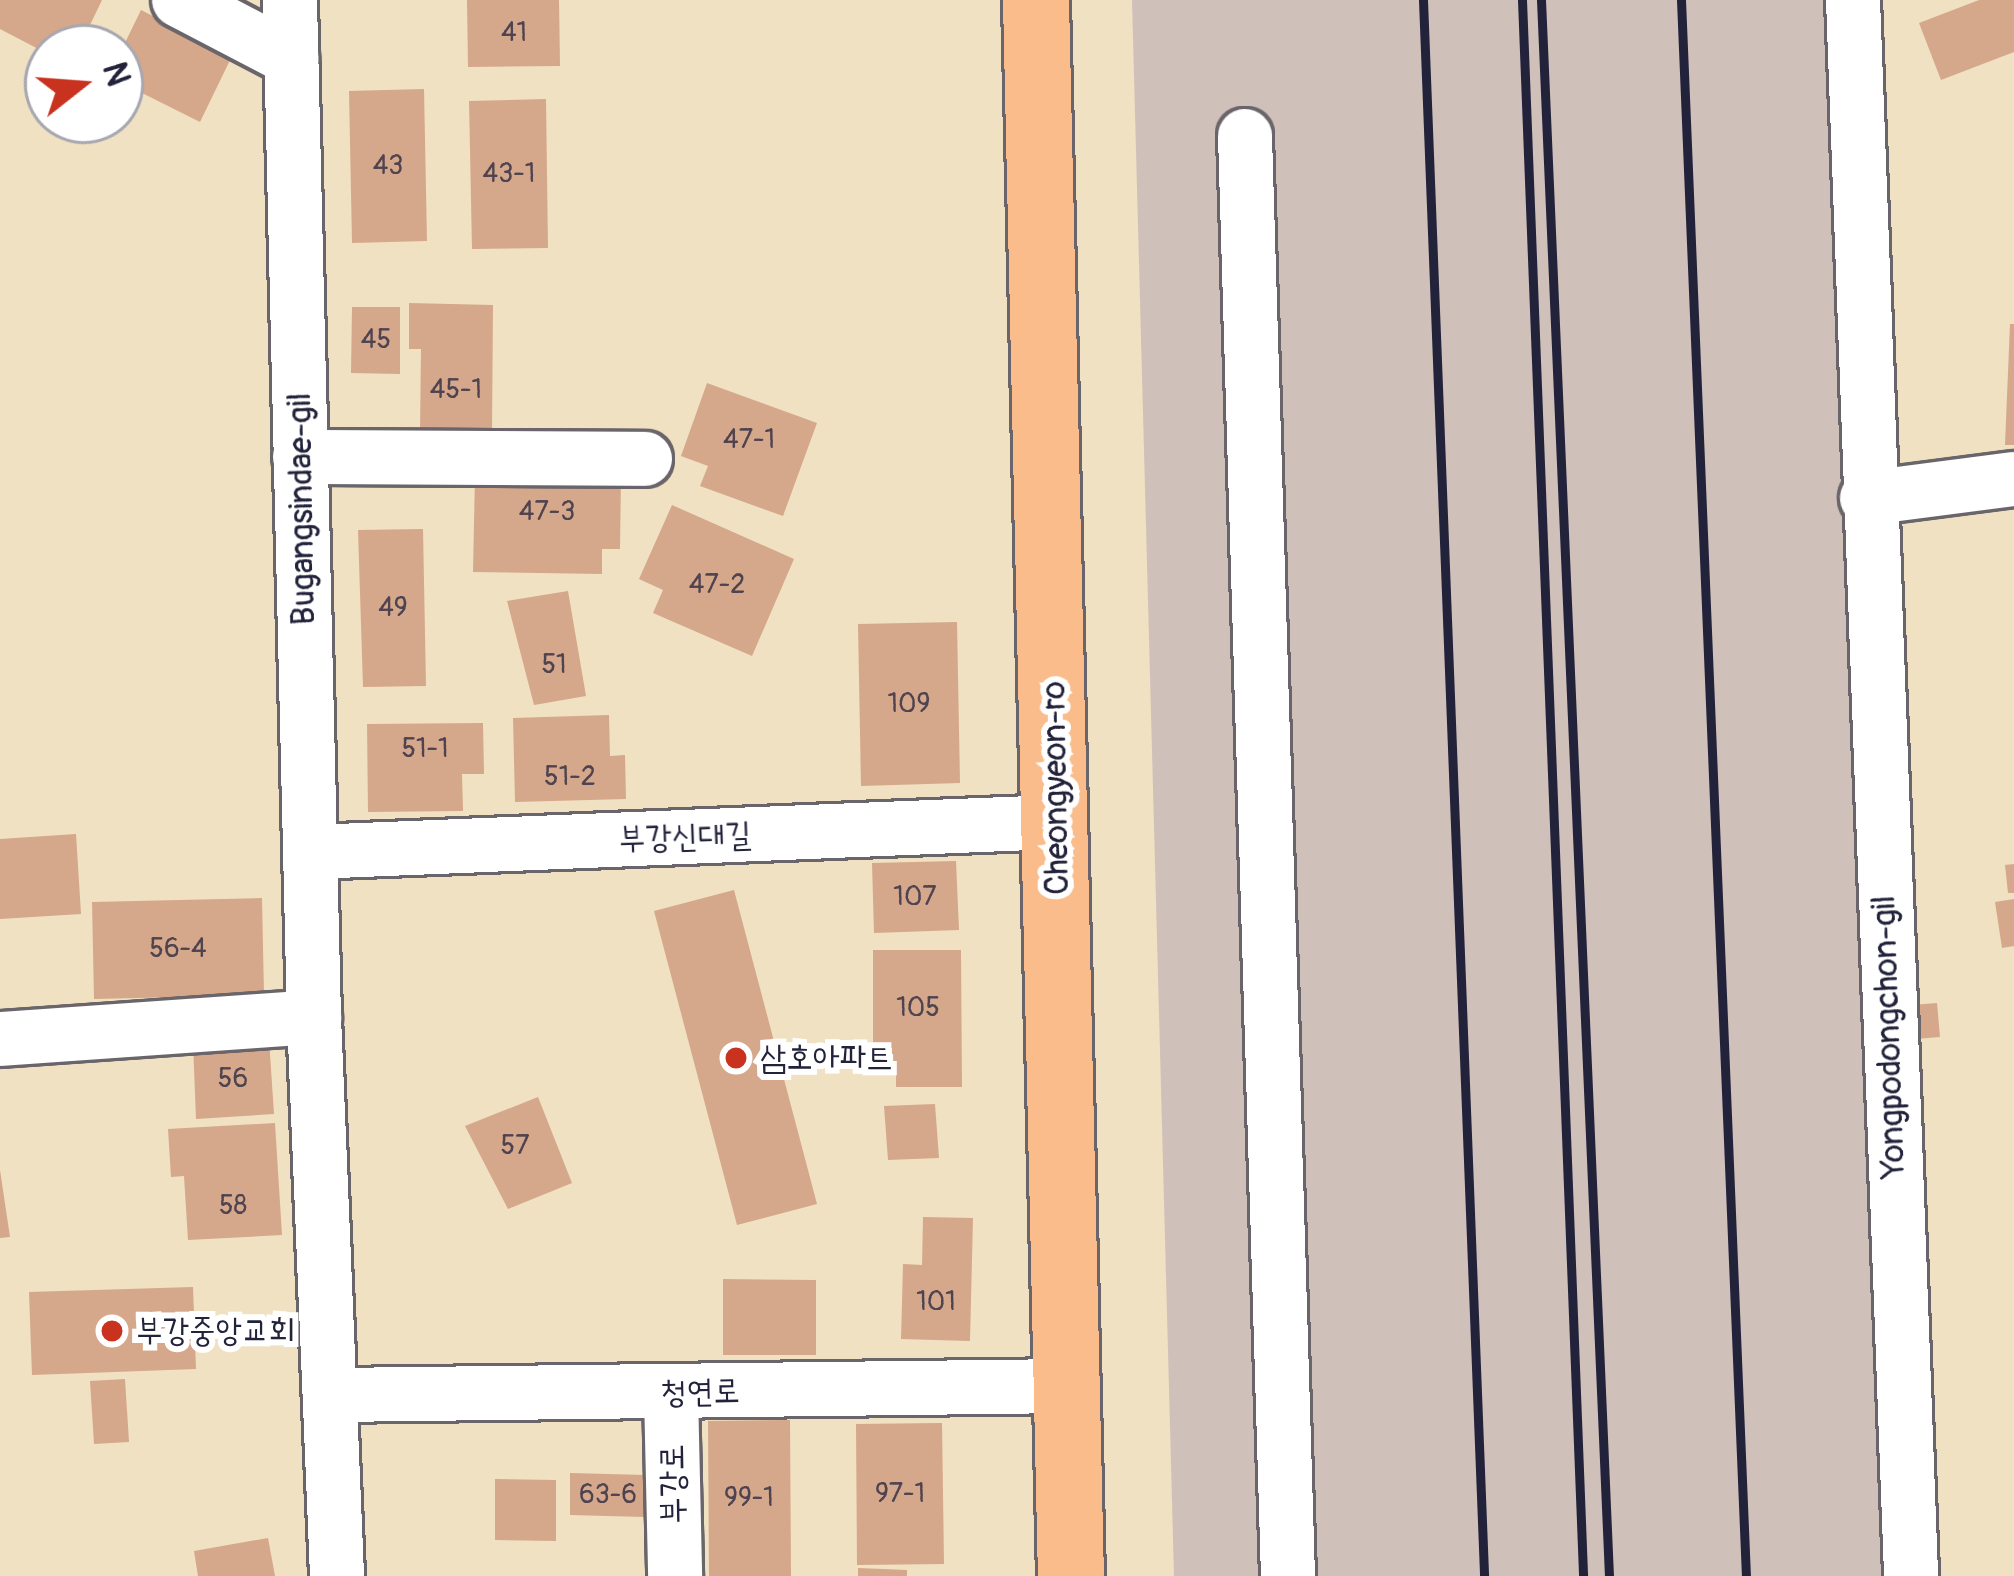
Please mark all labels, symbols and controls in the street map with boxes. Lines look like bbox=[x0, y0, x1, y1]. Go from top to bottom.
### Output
house number: 41 bbox=[501, 17, 527, 49]
north arrow bbox=[24, 24, 144, 144]
text: N bbox=[93, 58, 139, 91]
house number: 43 bbox=[373, 150, 403, 182]
house number: 43-1 bbox=[483, 158, 535, 190]
house number: 45 bbox=[361, 324, 391, 356]
house number: 45-1 bbox=[430, 374, 482, 406]
street label: Bugangsindae-gil bbox=[280, 392, 324, 626]
house number: 47-1 bbox=[723, 424, 775, 456]
house number: 47-3 bbox=[519, 496, 575, 528]
house number: 47-2 bbox=[689, 569, 745, 601]
house number: 49 bbox=[378, 592, 408, 624]
house number: 51 bbox=[541, 649, 567, 681]
street label: Cheongyeon-ro bbox=[1034, 681, 1078, 895]
house number: 109 bbox=[888, 688, 930, 720]
house number: 51-1 bbox=[401, 733, 449, 765]
house number: 51-2 bbox=[544, 761, 596, 793]
street label: 부강신대길 bbox=[618, 815, 752, 859]
house number: 107 bbox=[893, 881, 937, 913]
street label: Yongpodongchon-gil bbox=[1864, 895, 1914, 1179]
house number: 56-4 bbox=[149, 933, 207, 965]
house number: 105 bbox=[896, 992, 940, 1024]
place label: 삼호아파트 bbox=[760, 1038, 893, 1078]
marker: 삼호아파트 bbox=[723, 1045, 749, 1071]
house number: 56 bbox=[218, 1063, 248, 1095]
house number: 57 bbox=[501, 1130, 529, 1162]
house number: 58 bbox=[219, 1190, 247, 1222]
house number: 101 bbox=[916, 1286, 956, 1318]
place label: 부강중앙교회 bbox=[136, 1311, 295, 1351]
marker: 부강중앙교회 bbox=[99, 1318, 125, 1344]
street label: 청연로 bbox=[660, 1372, 740, 1412]
street label: 부강로 bbox=[653, 1444, 693, 1524]
house number: 97-1 bbox=[875, 1478, 925, 1510]
house number: 63-6 bbox=[579, 1479, 637, 1511]
house number: 99-1 bbox=[724, 1482, 774, 1514]

